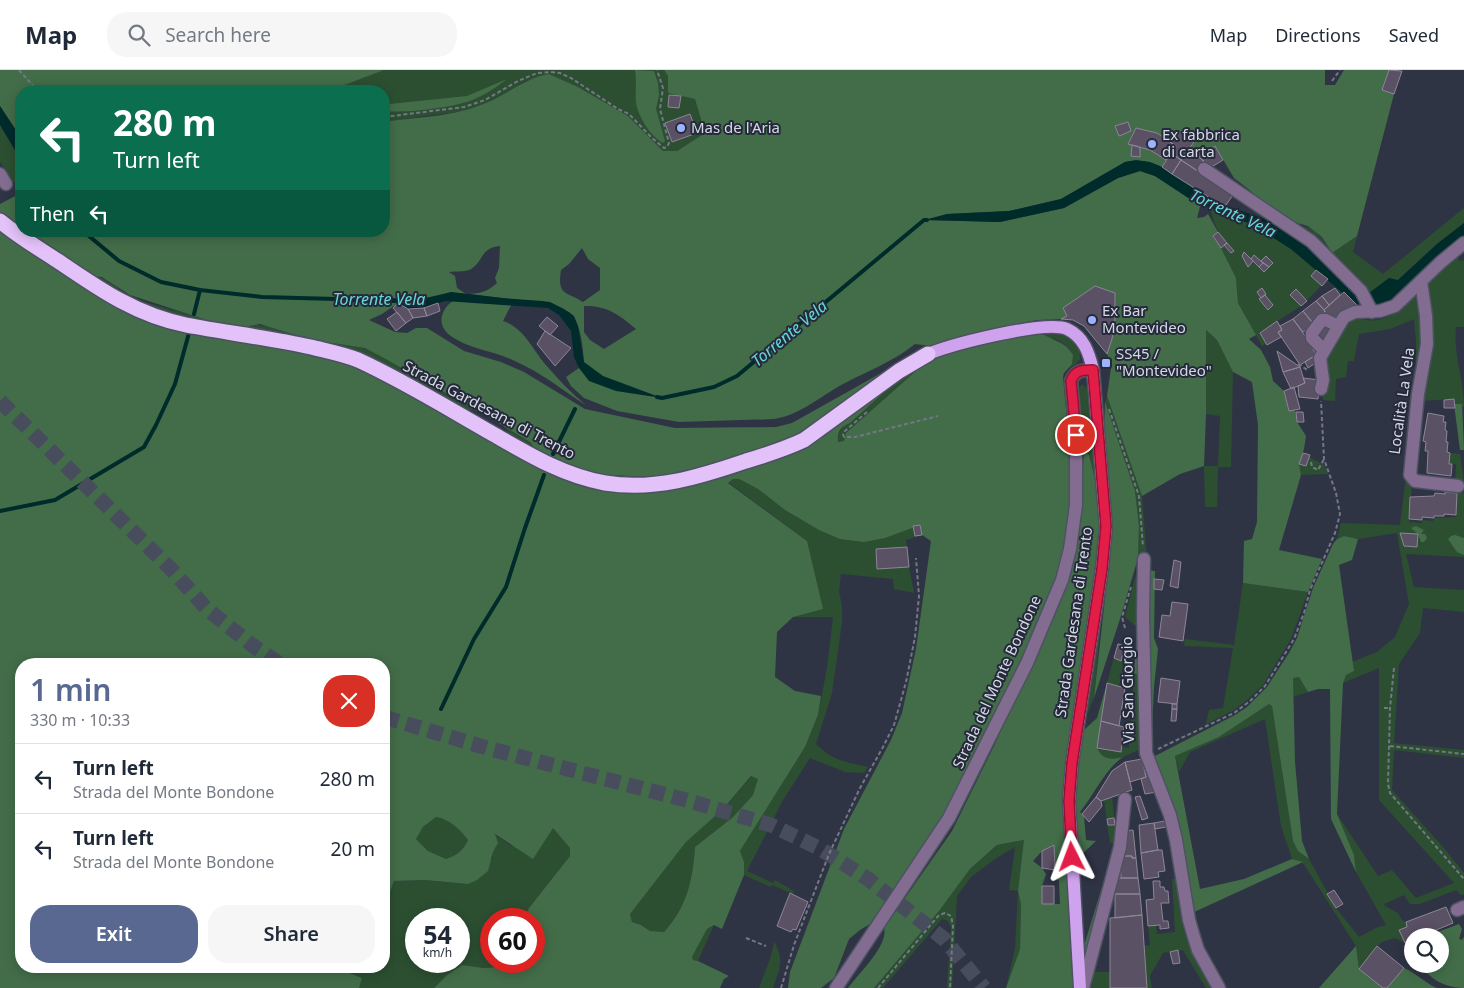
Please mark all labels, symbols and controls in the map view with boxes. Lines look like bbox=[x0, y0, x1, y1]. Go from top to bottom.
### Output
search box bbox=[107, 12, 457, 57]
text: Map bbox=[25, 18, 77, 51]
icon: search bbox=[125, 21, 153, 49]
text: Search here bbox=[165, 22, 271, 48]
text: Map bbox=[1210, 23, 1247, 47]
text: Directions bbox=[1275, 23, 1361, 47]
text: Saved bbox=[1389, 23, 1439, 47]
text: 280 m bbox=[113, 99, 216, 146]
icon: left bbox=[30, 105, 95, 170]
place label: Mas de l'Aria bbox=[691, 117, 780, 137]
marker: Mas de l'Aria bbox=[675, 122, 687, 134]
place label: Ex fabbrica di carta bbox=[1162, 124, 1240, 161]
marker: Ex fabbrica di carta bbox=[1146, 138, 1158, 150]
text: Turn left bbox=[113, 144, 200, 174]
water label: Torrente Vela bbox=[1186, 183, 1280, 243]
icon: left bbox=[85, 200, 113, 228]
text: Then bbox=[30, 201, 75, 227]
water label: Torrente Vela bbox=[333, 288, 425, 310]
water label: Torrente Vela bbox=[746, 295, 832, 371]
place label: Ex Bar Montevideo bbox=[1102, 300, 1186, 337]
marker: Ex Bar Montevideo bbox=[1086, 314, 1098, 326]
place label: SS45 / "Montevideo" bbox=[1116, 343, 1212, 380]
street label: Località La Vela bbox=[1384, 346, 1418, 456]
street label: Strada Gardesana di Trento bbox=[400, 355, 579, 463]
marker: SS45 / "Montevideo" bbox=[1100, 357, 1112, 369]
pin bbox=[1055, 414, 1097, 456]
icon: arrive bbox=[1062, 421, 1090, 449]
street label: Strada Gardesana di Trento bbox=[1050, 525, 1096, 718]
street label: Strada del Monte Bondone bbox=[947, 592, 1045, 771]
street label: Via San Giorgio bbox=[1116, 636, 1138, 744]
text: 1 min bbox=[30, 669, 111, 710]
button: close bbox=[323, 675, 375, 727]
text: 330 m · 10:33 bbox=[30, 709, 130, 731]
text: Turn left bbox=[73, 755, 154, 781]
icon: left bbox=[30, 765, 58, 793]
text: 280 m bbox=[320, 766, 375, 792]
text: Strada del Monte Bondone bbox=[73, 781, 274, 803]
text: Turn left bbox=[73, 825, 154, 851]
position arrow bbox=[1045, 830, 1097, 882]
icon: left bbox=[30, 835, 58, 863]
text: 20 m bbox=[331, 836, 375, 862]
text: Strada del Monte Bondone bbox=[73, 851, 274, 873]
button: Exit bbox=[30, 905, 198, 963]
button: Share bbox=[208, 905, 375, 963]
speed limit sign: 60 bbox=[480, 908, 545, 973]
text: 54 bbox=[423, 917, 452, 951]
map controls bbox=[1404, 928, 1449, 973]
button: search bbox=[1404, 928, 1449, 973]
text: km/h bbox=[423, 944, 452, 961]

